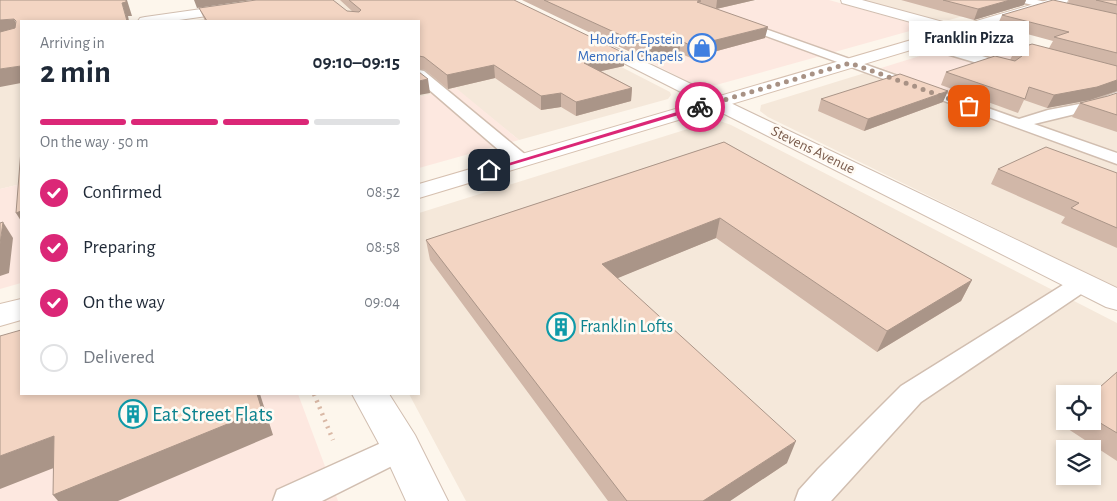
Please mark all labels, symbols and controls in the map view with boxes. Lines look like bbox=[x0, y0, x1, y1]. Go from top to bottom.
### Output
callout: Franklin Pizza bbox=[909, 21, 1029, 56]
text: Franklin Pizza bbox=[924, 30, 1014, 46]
place label: Hodroff-Epstein Memorial Chapels bbox=[577, 32, 683, 64]
shop icon: Hodroff-Epstein Memorial Chapels bbox=[687, 33, 717, 63]
text: Arriving in bbox=[40, 35, 105, 51]
text: 09:10–09:15 bbox=[313, 53, 400, 72]
text: 2 min bbox=[40, 56, 111, 88]
courier bbox=[675, 82, 725, 132]
pin bbox=[948, 85, 990, 127]
icon: bag bbox=[955, 92, 983, 120]
icon: bike bbox=[686, 93, 714, 121]
street label: Stevens Avenue bbox=[769, 123, 857, 177]
text: On the way · 50 m bbox=[40, 134, 149, 150]
pin bbox=[468, 149, 510, 191]
icon: home bbox=[475, 156, 503, 184]
icon: check bbox=[40, 179, 68, 207]
text: Confirmed bbox=[83, 183, 162, 202]
text: 08:52 bbox=[366, 184, 400, 200]
icon: check bbox=[40, 234, 68, 262]
text: Preparing bbox=[83, 238, 156, 257]
text: 08:58 bbox=[366, 239, 400, 255]
icon: check bbox=[40, 289, 68, 317]
text: On the way bbox=[83, 293, 165, 312]
text: 09:04 bbox=[364, 294, 400, 310]
building icon: Franklin Lofts bbox=[546, 312, 576, 342]
place label: Franklin Lofts bbox=[580, 318, 673, 336]
text: Delivered bbox=[83, 348, 155, 367]
map controls bbox=[1056, 385, 1101, 485]
button: locate bbox=[1056, 385, 1101, 430]
building icon: Eat Street Flats bbox=[118, 399, 148, 429]
place label: Eat Street Flats bbox=[152, 404, 273, 425]
button: layers bbox=[1056, 440, 1101, 485]

